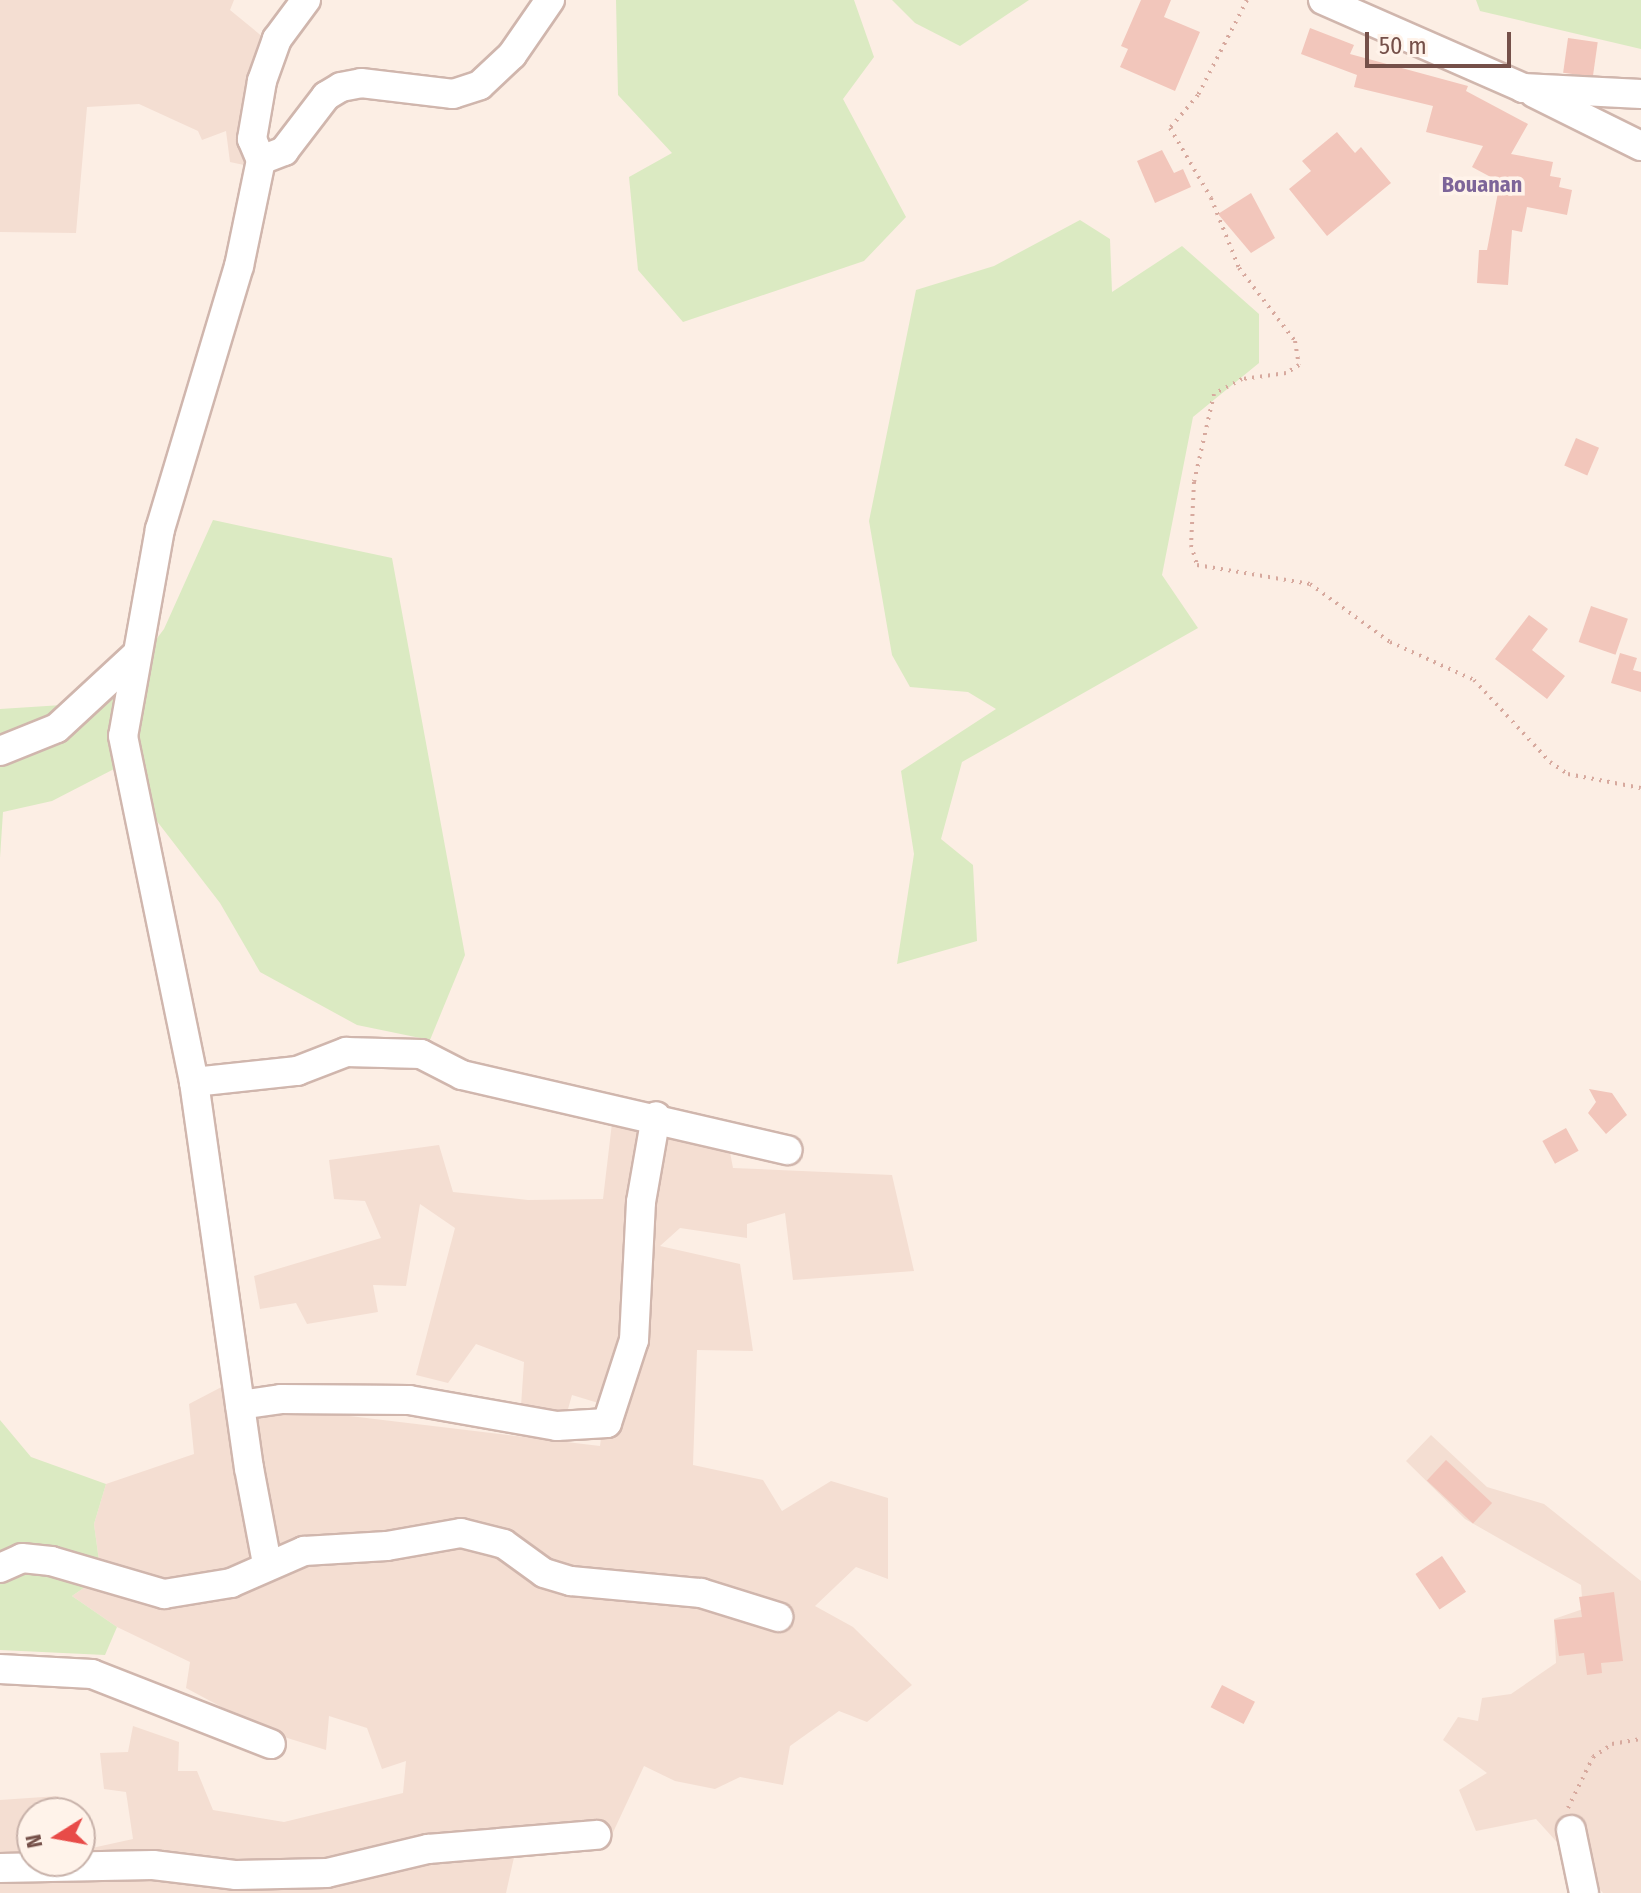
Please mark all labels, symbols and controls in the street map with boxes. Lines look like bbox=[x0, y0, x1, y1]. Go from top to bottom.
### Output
scale bar bbox=[1369, 16, 1515, 66]
text: 50 m bbox=[1379, 32, 1427, 60]
district label: Bouanan bbox=[1442, 172, 1522, 198]
north arrow bbox=[16, 1797, 96, 1877]
text: N bbox=[19, 1832, 48, 1850]

